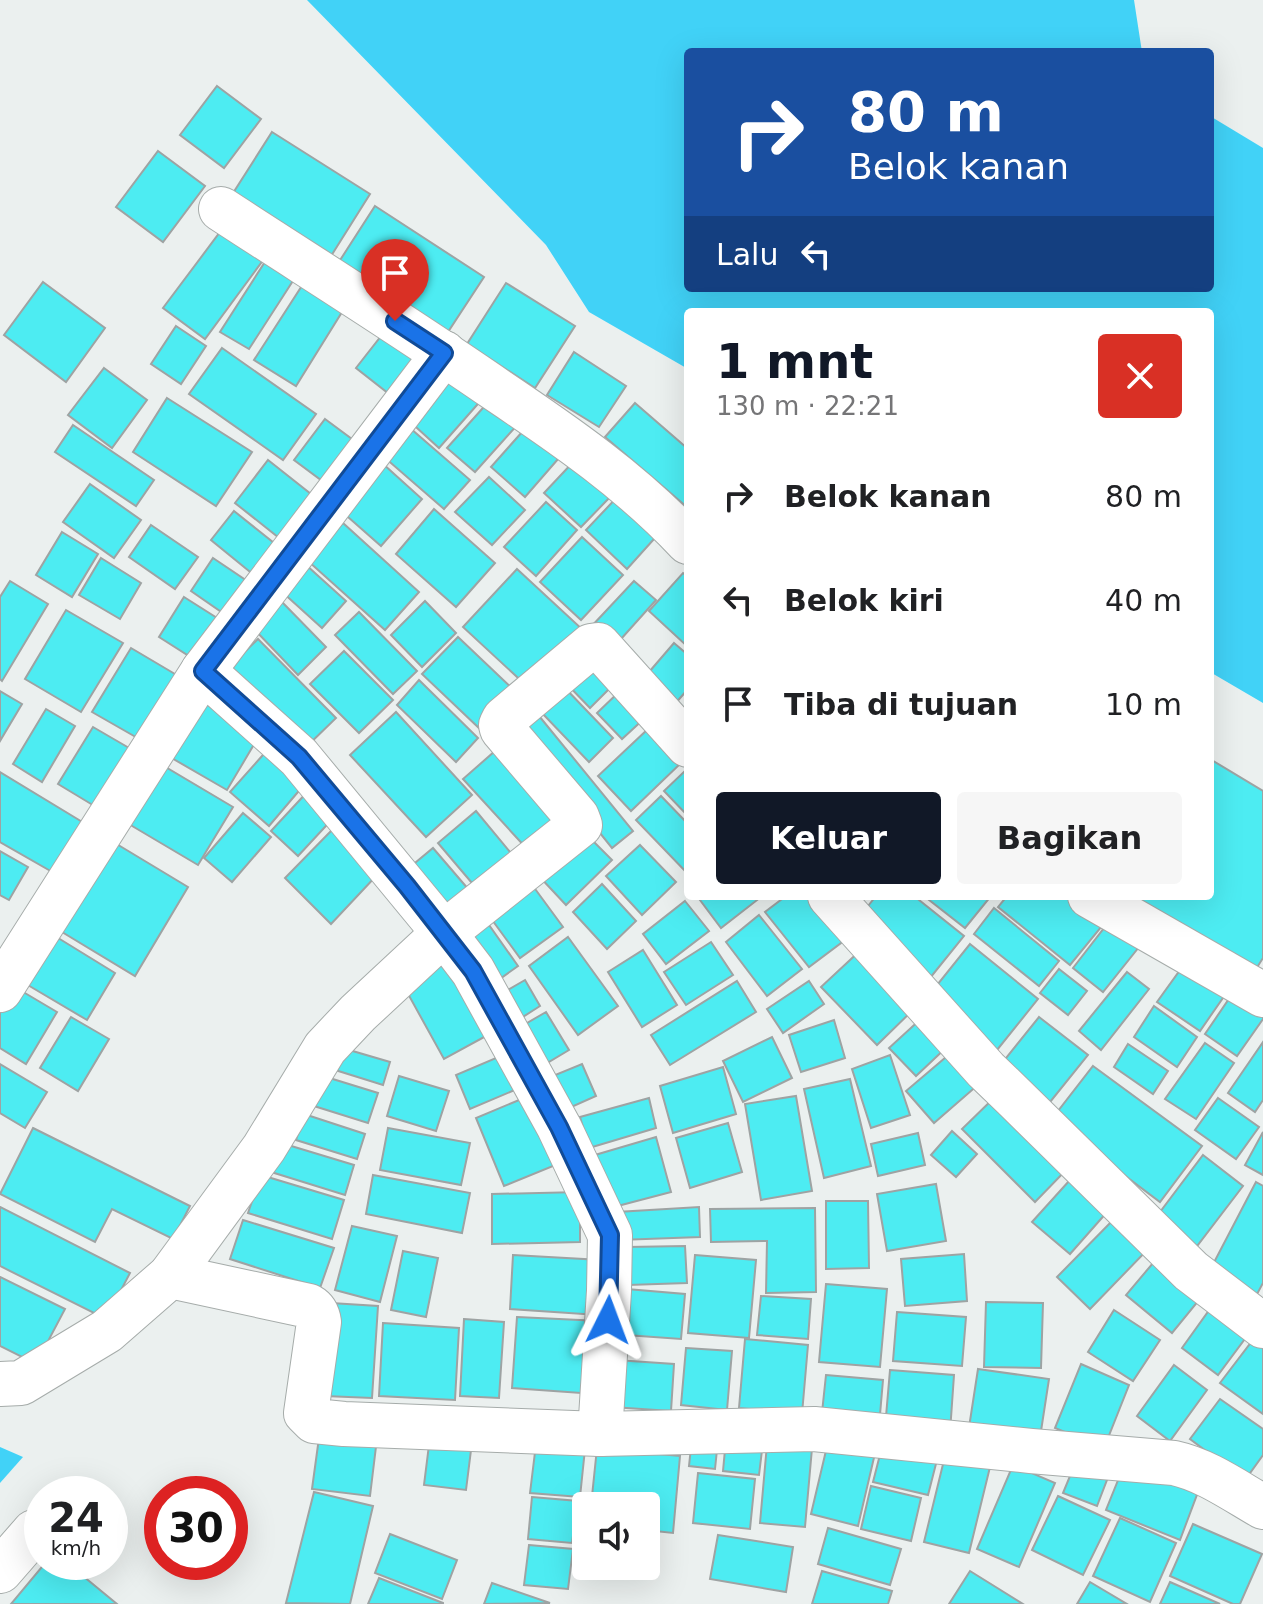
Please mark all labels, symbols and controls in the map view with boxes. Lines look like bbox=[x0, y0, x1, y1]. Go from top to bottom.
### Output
text: 80 m bbox=[848, 79, 1004, 144]
icon: right bbox=[716, 80, 820, 184]
text: Belok kanan bbox=[848, 146, 1069, 187]
icon: left bbox=[794, 232, 838, 276]
text: Lalu bbox=[716, 237, 778, 272]
pin bbox=[361, 239, 429, 321]
icon: arrive bbox=[373, 251, 417, 295]
text: 1 mnt bbox=[716, 333, 873, 389]
button: close bbox=[1098, 334, 1182, 418]
text: 130 m · 22:21 bbox=[716, 391, 899, 421]
icon: right bbox=[716, 474, 760, 518]
text: Belok kanan bbox=[784, 479, 992, 514]
text: 80 m bbox=[1105, 479, 1182, 514]
icon: left bbox=[716, 578, 760, 622]
text: Belok kiri bbox=[784, 583, 944, 618]
text: 40 m bbox=[1105, 583, 1182, 618]
icon: arrive bbox=[716, 682, 760, 726]
text: Tiba di tujuan bbox=[784, 687, 1018, 722]
text: 10 m bbox=[1105, 687, 1182, 722]
button: Keluar bbox=[716, 792, 941, 884]
button: Bagikan bbox=[957, 792, 1182, 884]
position arrow bbox=[566, 1278, 650, 1362]
speed limit sign: 30 bbox=[144, 1476, 248, 1580]
map controls bbox=[572, 1492, 660, 1580]
button: sound bbox=[572, 1492, 660, 1580]
text: 24 bbox=[48, 1495, 104, 1541]
text: km/h bbox=[51, 1536, 101, 1560]

